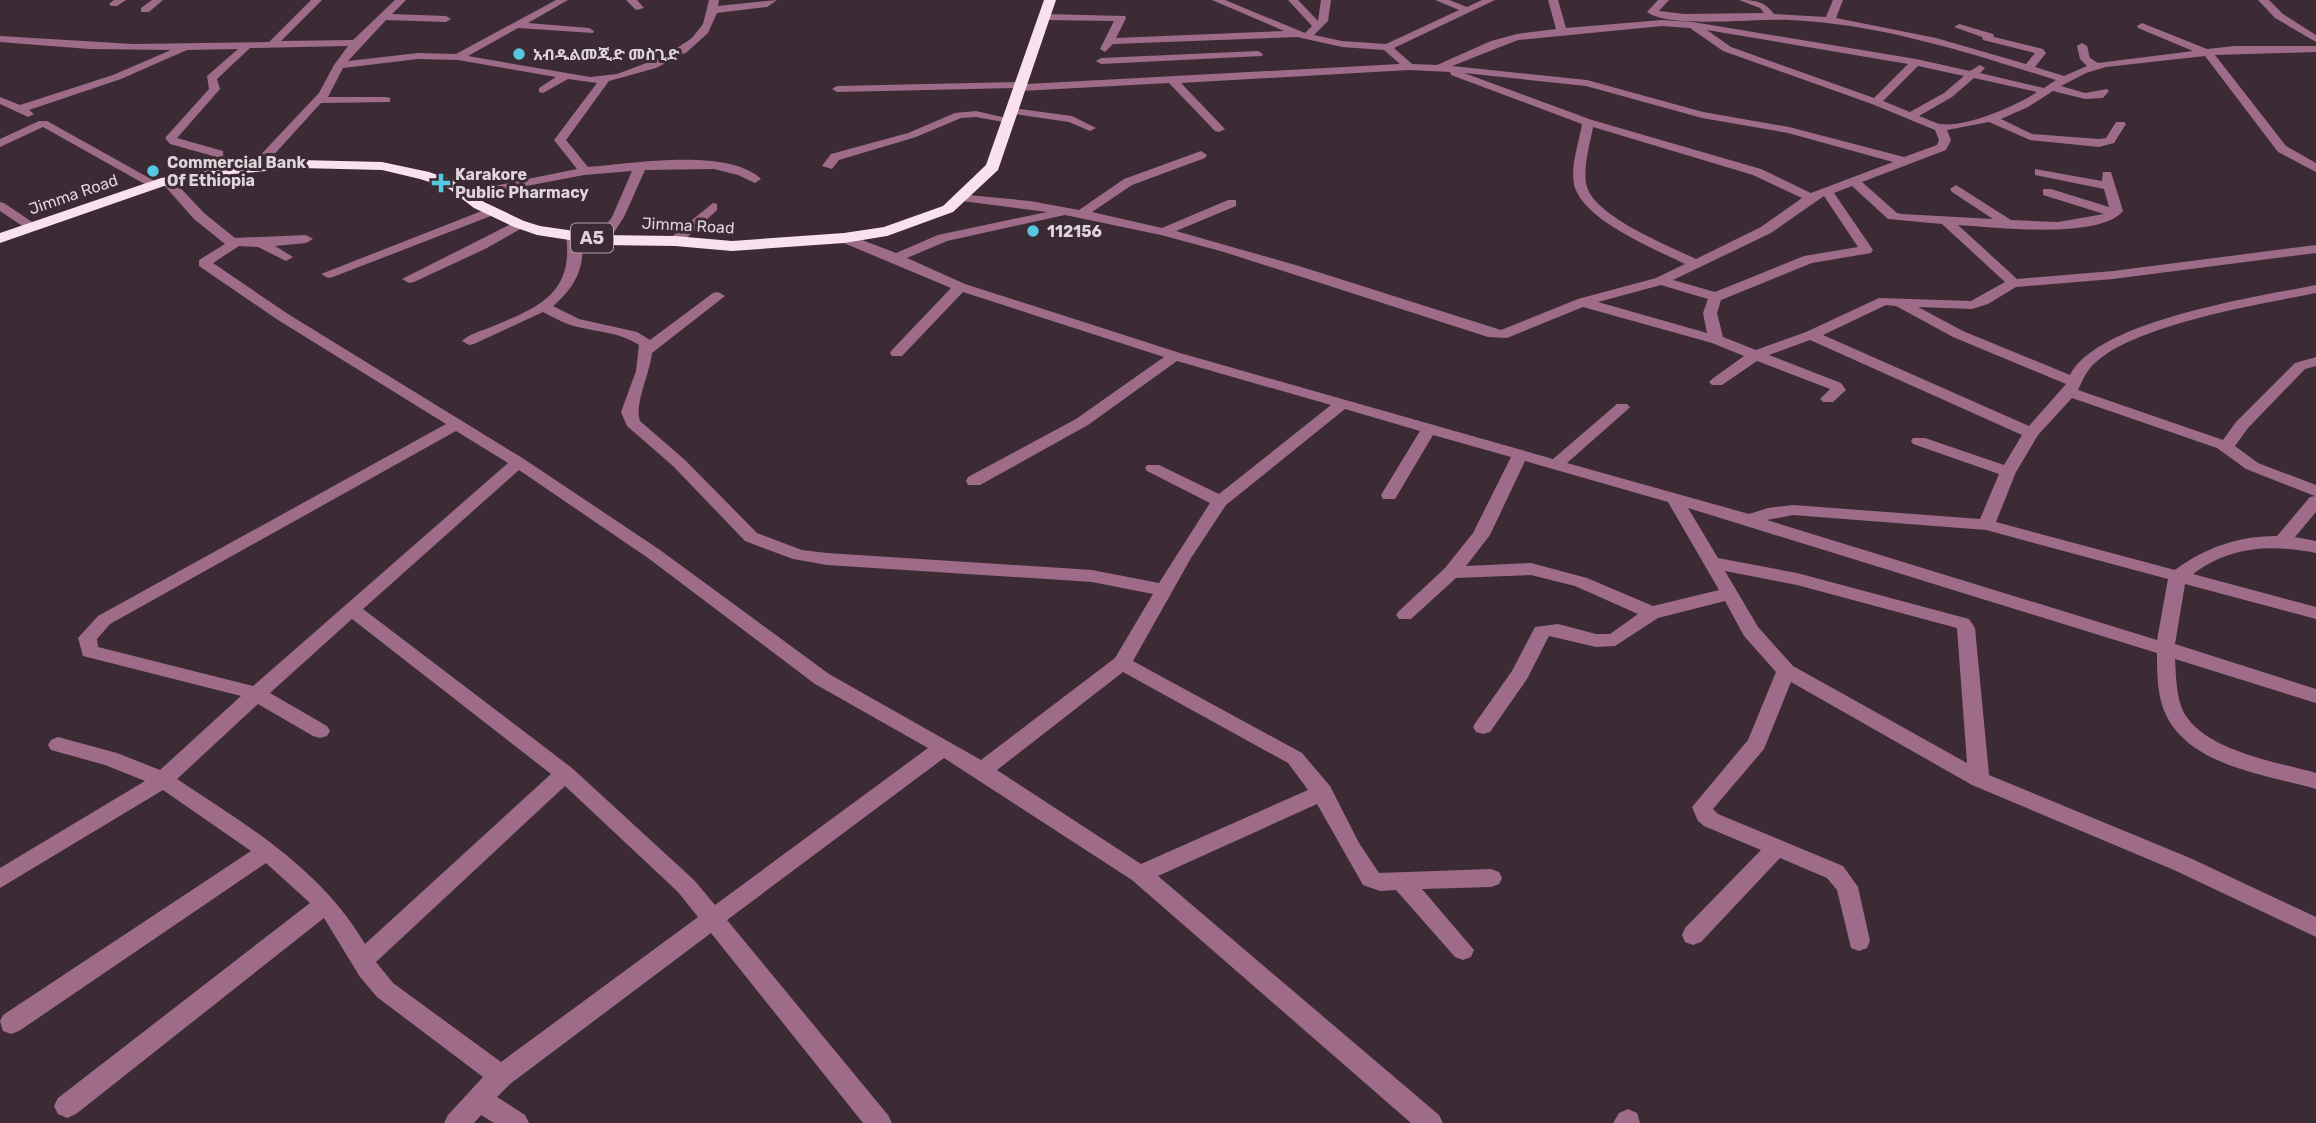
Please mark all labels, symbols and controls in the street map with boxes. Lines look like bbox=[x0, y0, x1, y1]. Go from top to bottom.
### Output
place label: አብዱልመጂድ መስጊድ bbox=[533, 45, 680, 64]
marker: አብዱልመጂድ መስጊድ bbox=[511, 46, 527, 62]
place label: Commercial Bank Of Ethiopia bbox=[167, 153, 306, 190]
marker: Commercial Bank Of Ethiopia bbox=[145, 163, 161, 179]
place label: Karakore Public Pharmacy bbox=[455, 165, 589, 202]
street label: Jimma Road bbox=[26, 170, 120, 219]
marker: Karakore Public Pharmacy bbox=[433, 175, 449, 191]
street label: Jimma Road bbox=[641, 214, 735, 237]
place label: 112156 bbox=[1047, 222, 1102, 241]
marker: 112156 bbox=[1025, 223, 1041, 239]
road number: A5 bbox=[571, 224, 613, 252]

